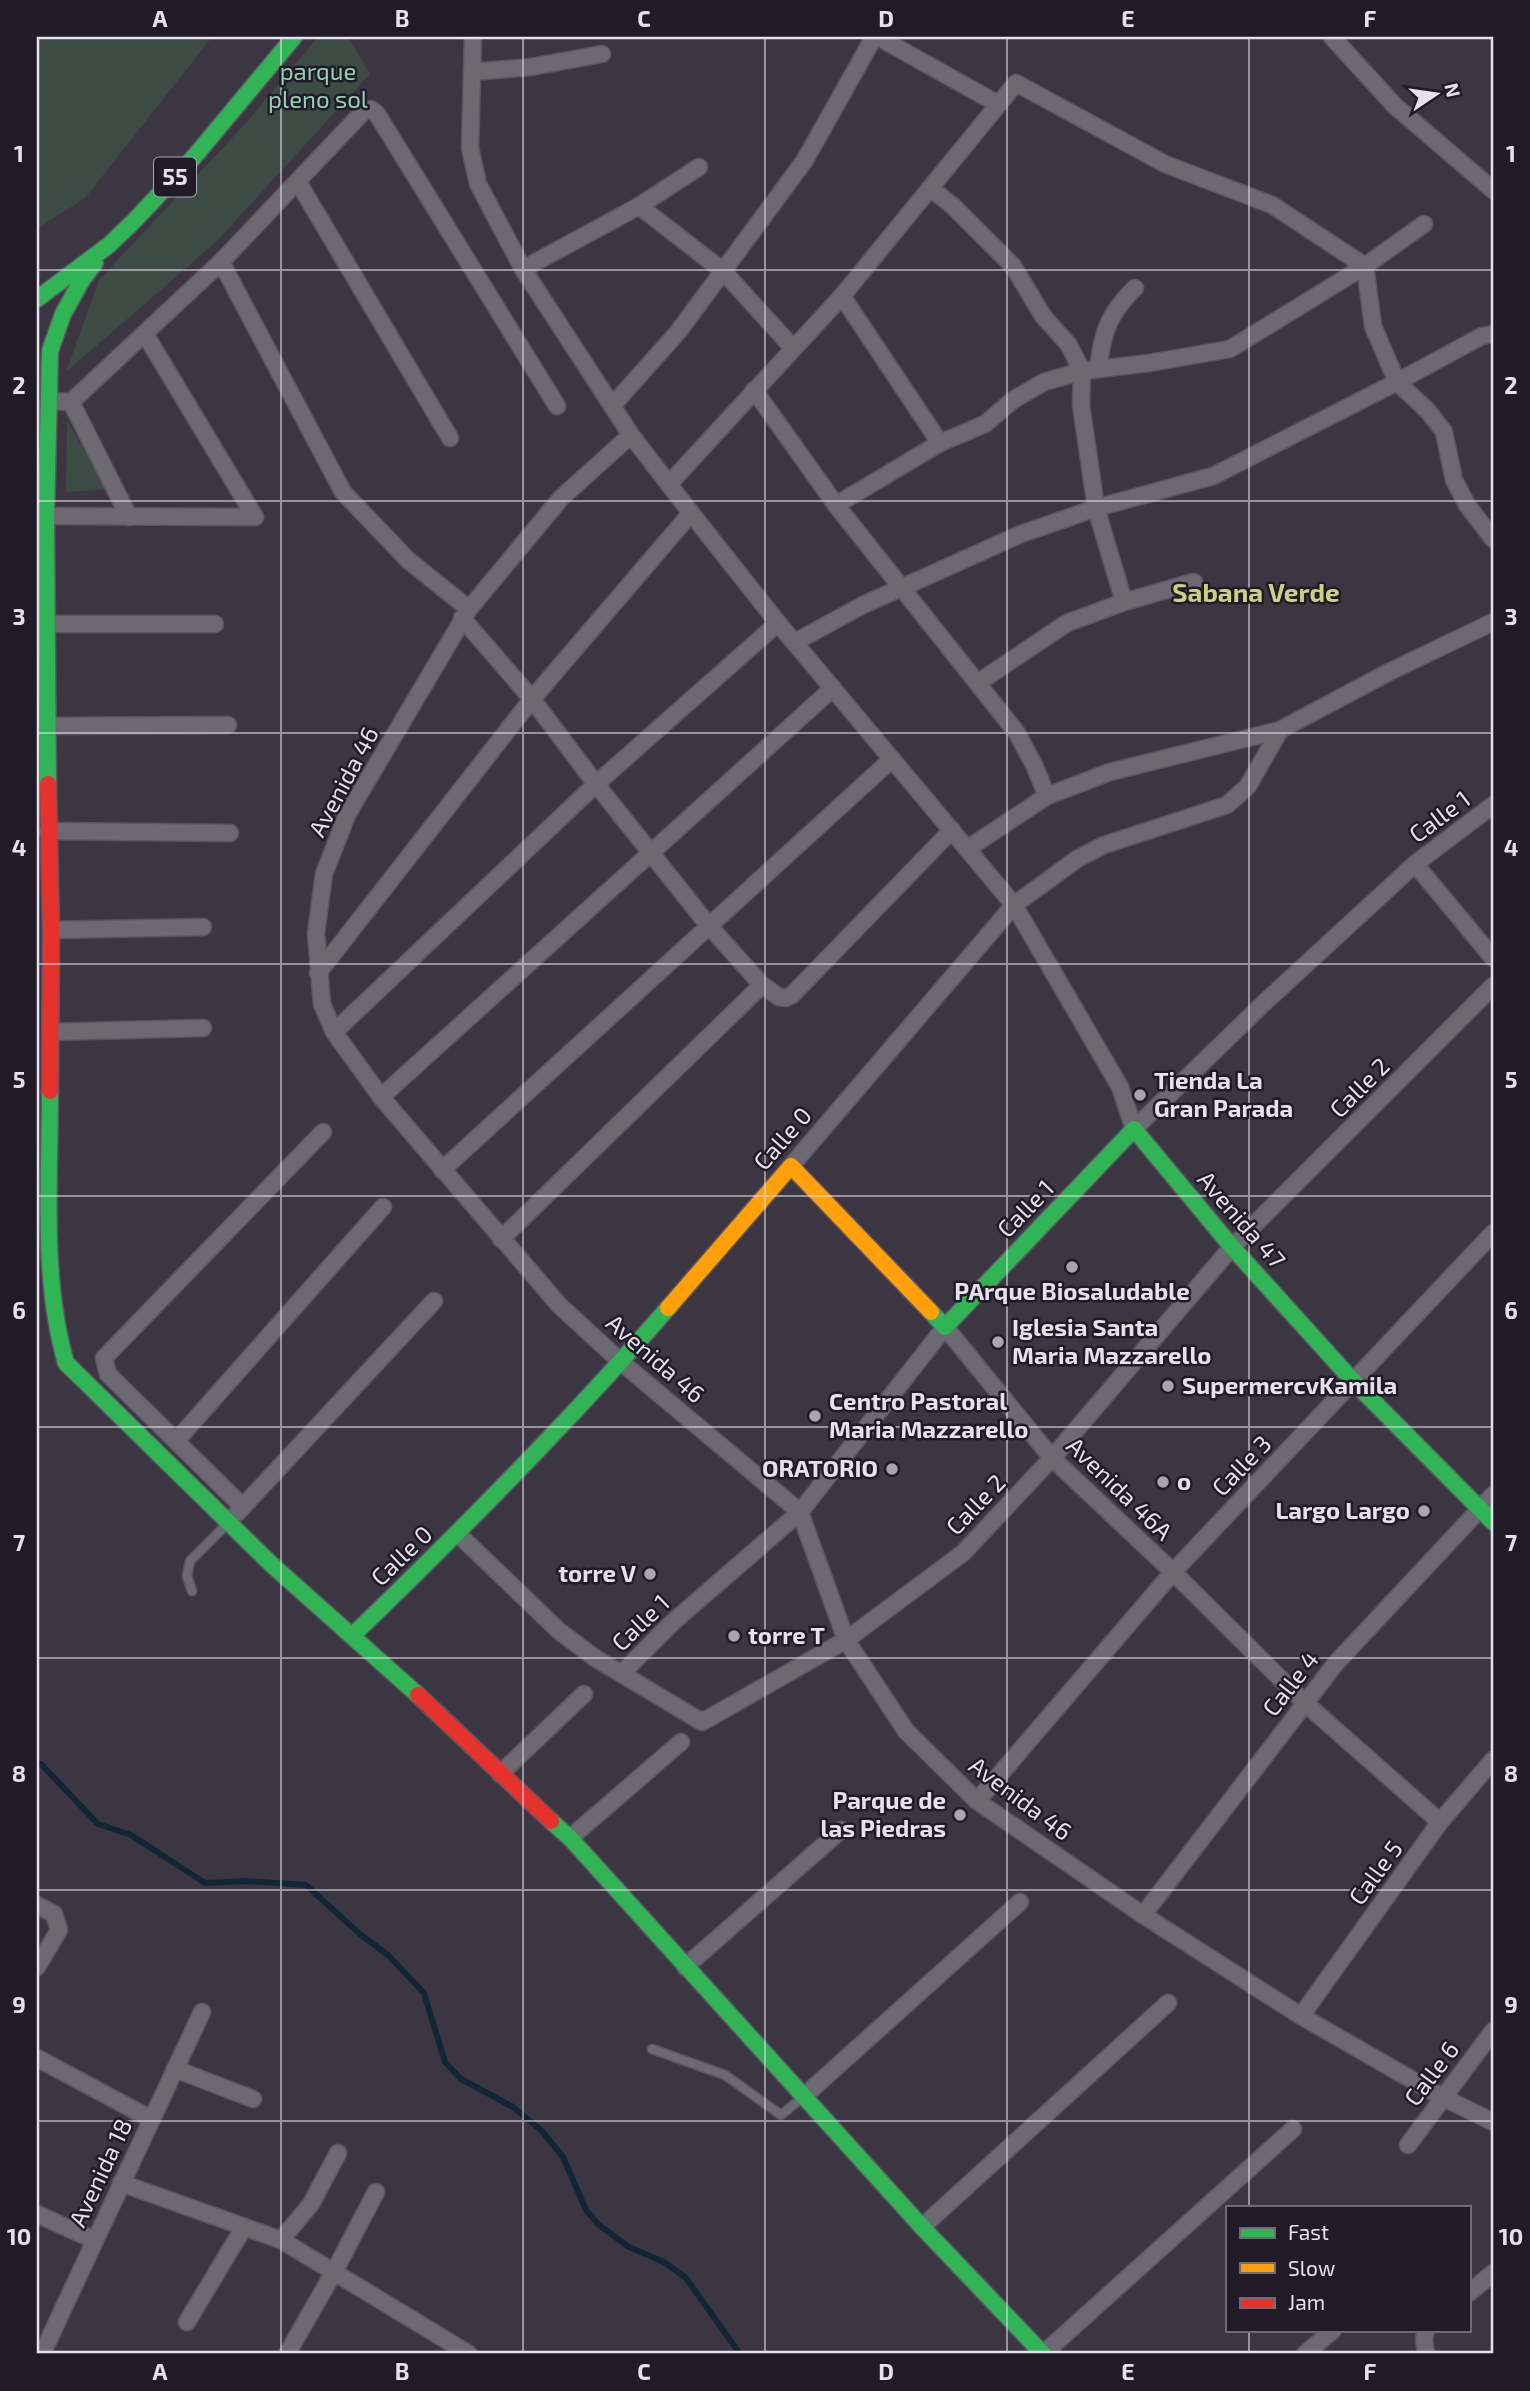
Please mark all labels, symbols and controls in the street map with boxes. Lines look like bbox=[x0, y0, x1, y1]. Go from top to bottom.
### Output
text: A bbox=[152, 4, 168, 32]
text: B bbox=[395, 4, 409, 32]
text: C bbox=[637, 4, 651, 32]
text: D bbox=[878, 4, 894, 32]
text: E bbox=[1121, 4, 1135, 32]
text: F bbox=[1364, 4, 1377, 32]
park label: parque pleno sol bbox=[268, 56, 368, 113]
north arrow bbox=[1400, 60, 1470, 130]
text: N bbox=[1440, 81, 1466, 99]
text: 1 bbox=[14, 139, 24, 167]
text: 1 bbox=[1506, 139, 1516, 167]
road number: 55 bbox=[154, 158, 196, 196]
text: 2 bbox=[12, 371, 26, 399]
text: 2 bbox=[1504, 371, 1518, 399]
district label: Sabana Verde bbox=[1172, 576, 1340, 607]
text: 3 bbox=[12, 602, 26, 630]
text: 3 bbox=[1504, 602, 1518, 630]
street label: Avenida 46 bbox=[302, 721, 384, 841]
street label: Calle 1 bbox=[1403, 783, 1475, 848]
text: 4 bbox=[12, 833, 26, 861]
text: 4 bbox=[1504, 833, 1518, 861]
street label: Calle 2 bbox=[1323, 1051, 1395, 1123]
text: 5 bbox=[13, 1065, 25, 1093]
place label: Tienda La Gran Parada bbox=[1154, 1065, 1293, 1122]
text: 5 bbox=[1505, 1065, 1517, 1093]
marker: Tienda La Gran Parada bbox=[1132, 1087, 1148, 1103]
street label: Calle 0 bbox=[747, 1101, 817, 1175]
street label: Avenida 47 bbox=[1192, 1165, 1292, 1273]
street label: Calle 1 bbox=[991, 1173, 1059, 1243]
marker: PArque Biosaludable bbox=[1064, 1259, 1080, 1275]
place label: PArque Biosaludable bbox=[954, 1276, 1190, 1305]
text: 6 bbox=[12, 1296, 26, 1324]
text: 6 bbox=[1504, 1296, 1518, 1324]
street label: Avenida 46 bbox=[601, 1307, 711, 1408]
place label: Iglesia Santa Maria Mazzarello bbox=[1012, 1312, 1211, 1369]
marker: Iglesia Santa Maria Mazzarello bbox=[990, 1334, 1006, 1350]
place label: SupermercvKamila bbox=[1182, 1370, 1397, 1399]
marker: SupermercvKamila bbox=[1160, 1378, 1176, 1394]
place label: Centro Pastoral Maria Mazzarello bbox=[829, 1386, 1028, 1443]
marker: Centro Pastoral Maria Mazzarello bbox=[807, 1408, 823, 1424]
street label: Calle 3 bbox=[1205, 1429, 1277, 1501]
street label: Avenida 46A bbox=[1061, 1430, 1179, 1545]
place label: ORATORIO bbox=[762, 1453, 878, 1482]
marker: ORATORIO bbox=[884, 1461, 900, 1477]
place label: o bbox=[1177, 1466, 1191, 1495]
street label: Calle 2 bbox=[939, 1468, 1011, 1540]
marker: o bbox=[1155, 1474, 1171, 1490]
place label: Largo Largo bbox=[1275, 1495, 1410, 1524]
marker: Largo Largo bbox=[1416, 1503, 1432, 1519]
street label: Calle 0 bbox=[364, 1519, 438, 1591]
text: 7 bbox=[13, 1528, 25, 1556]
text: 7 bbox=[1505, 1528, 1517, 1556]
place label: torre V bbox=[558, 1558, 637, 1587]
marker: torre V bbox=[642, 1566, 658, 1582]
street label: Calle 1 bbox=[605, 1588, 675, 1656]
place label: torre T bbox=[748, 1620, 825, 1649]
marker: torre T bbox=[726, 1628, 742, 1644]
street label: Calle 4 bbox=[1256, 1645, 1324, 1721]
street label: Avenida 46 bbox=[964, 1750, 1078, 1846]
text: 8 bbox=[12, 1759, 26, 1787]
text: 8 bbox=[1504, 1759, 1518, 1787]
place label: Parque de las Piedras bbox=[821, 1785, 946, 1842]
marker: Parque de las Piedras bbox=[952, 1807, 968, 1823]
street label: Calle 5 bbox=[1342, 1834, 1408, 1910]
text: 9 bbox=[12, 1990, 26, 2018]
text: 9 bbox=[1504, 1990, 1518, 2018]
street label: Calle 6 bbox=[1397, 2035, 1464, 2111]
street label: Avenida 18 bbox=[62, 2114, 137, 2231]
legend bbox=[1226, 2206, 1470, 2332]
text: Fast bbox=[1288, 2219, 1329, 2244]
text: 10 bbox=[7, 2222, 31, 2250]
text: 10 bbox=[1499, 2222, 1523, 2250]
text: Slow bbox=[1288, 2255, 1335, 2280]
text: Jam bbox=[1288, 2289, 1325, 2314]
text: A bbox=[152, 2357, 168, 2385]
text: B bbox=[395, 2357, 409, 2385]
text: C bbox=[637, 2357, 651, 2385]
text: D bbox=[878, 2357, 894, 2385]
text: E bbox=[1121, 2357, 1135, 2385]
text: F bbox=[1364, 2357, 1377, 2385]

